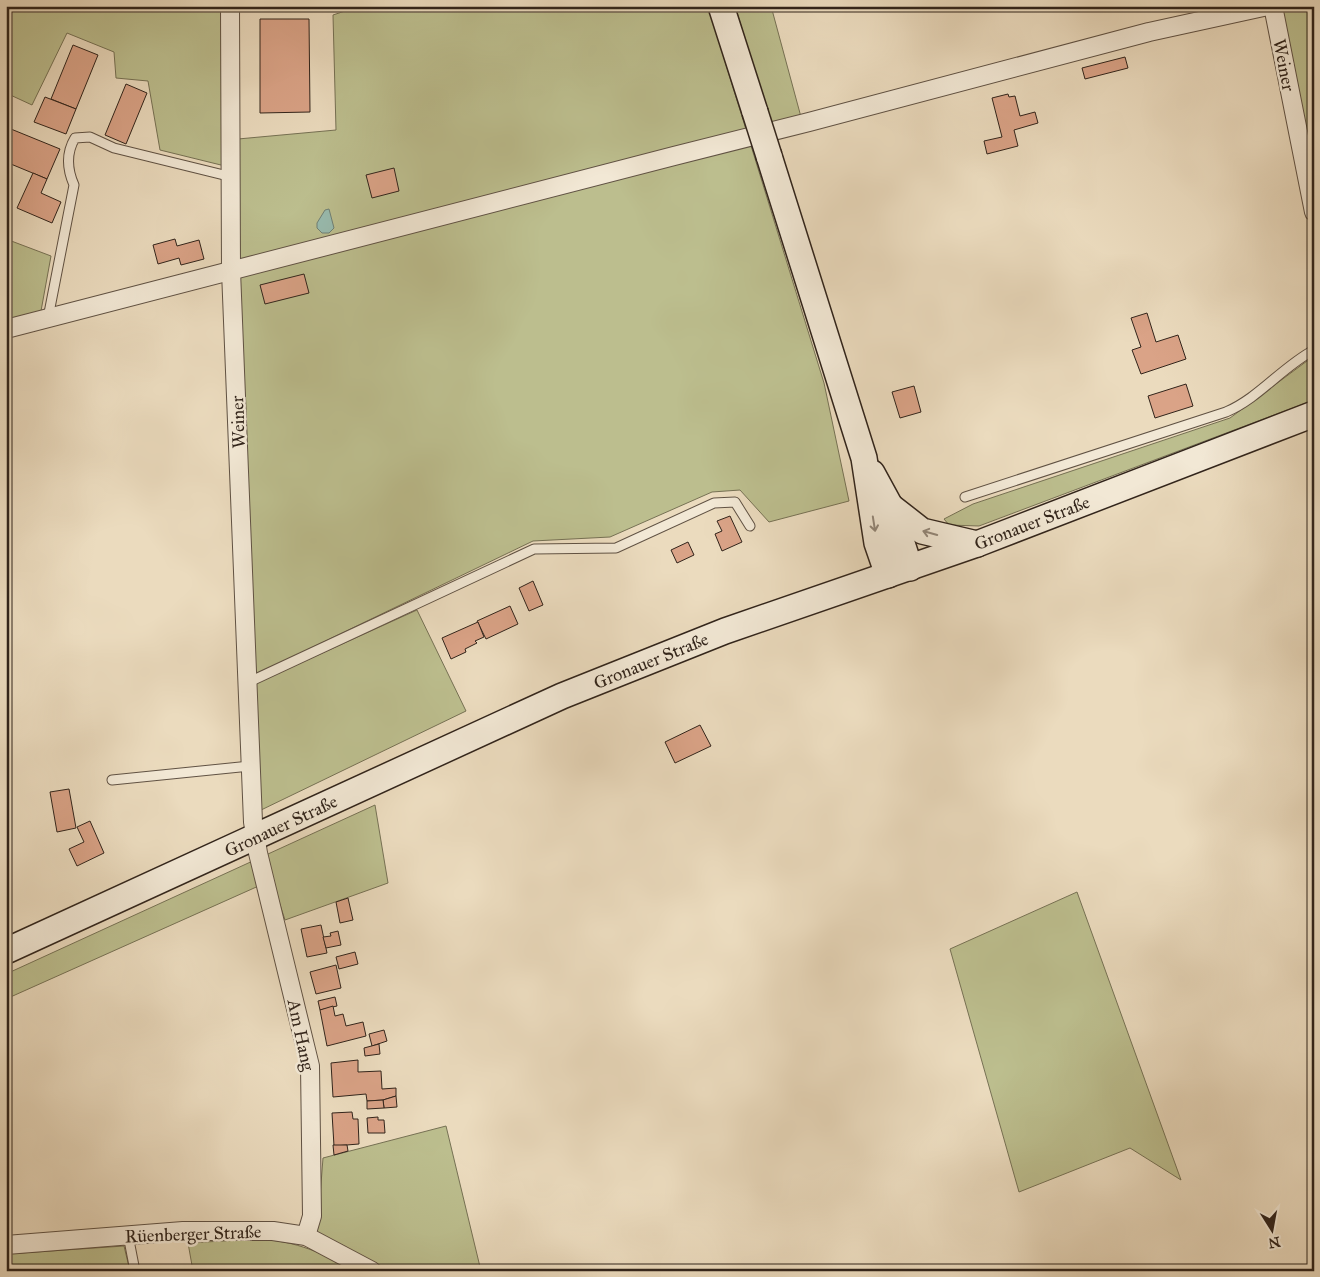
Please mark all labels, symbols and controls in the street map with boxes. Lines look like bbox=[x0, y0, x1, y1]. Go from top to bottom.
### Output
street label: Weiner bbox=[1268, 37, 1300, 93]
street label: Weiner bbox=[226, 395, 250, 449]
street label: Gronauer Straße bbox=[971, 491, 1093, 555]
one-way arrow bbox=[870, 516, 880, 532]
one-way arrow bbox=[923, 527, 939, 537]
street label: Gronauer Straße bbox=[590, 628, 712, 694]
street label: Gronauer Straße bbox=[221, 790, 341, 862]
street label: Am Hang bbox=[282, 996, 319, 1074]
north arrow bbox=[1248, 1204, 1298, 1254]
street label: Rüenberger Straße bbox=[124, 1221, 262, 1248]
text: N bbox=[1267, 1233, 1282, 1252]

